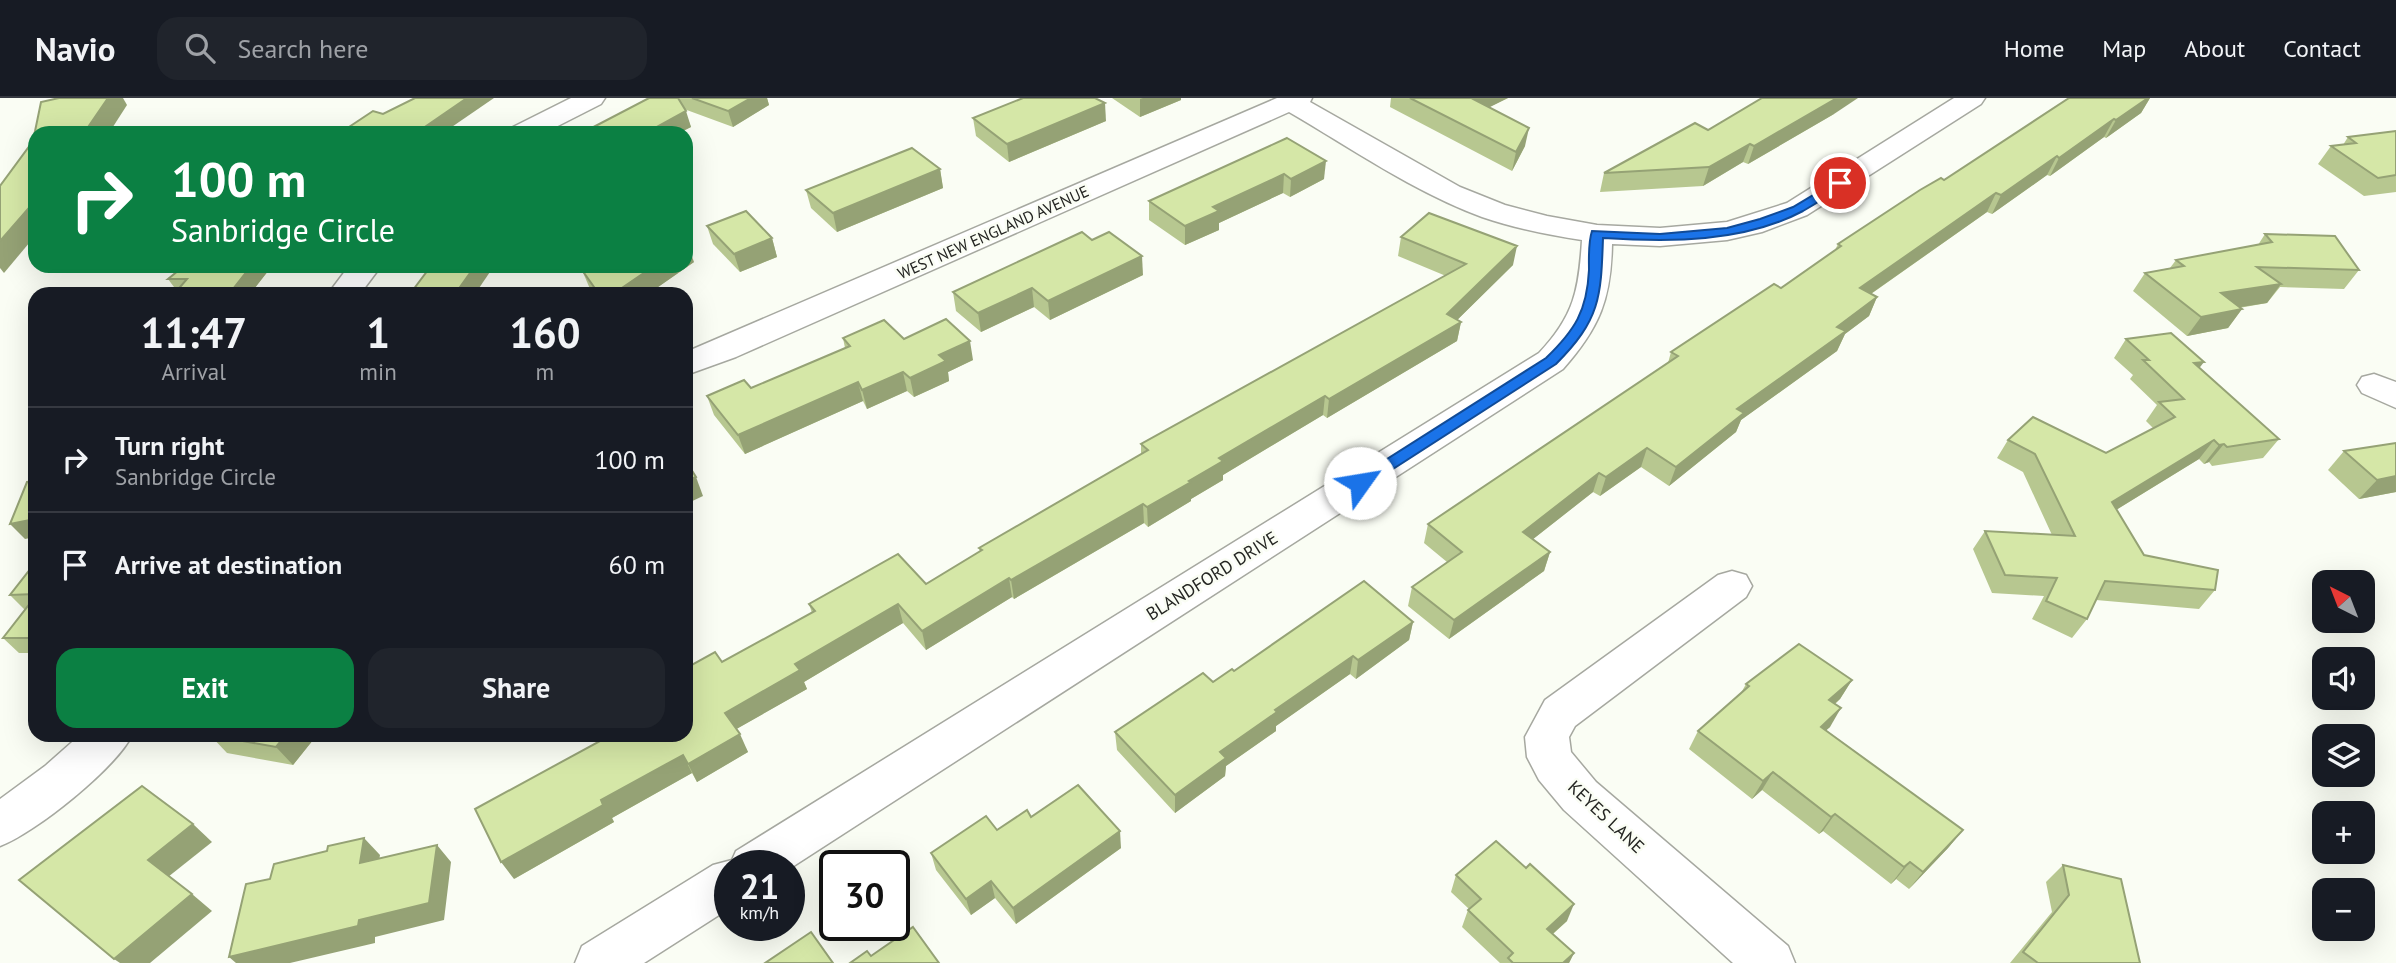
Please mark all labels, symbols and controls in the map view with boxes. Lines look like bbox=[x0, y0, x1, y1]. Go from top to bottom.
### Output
search box bbox=[157, 17, 647, 80]
text: Navio bbox=[35, 27, 115, 70]
icon: search bbox=[181, 29, 219, 67]
text: Search here bbox=[237, 32, 369, 65]
text: Home bbox=[2004, 33, 2064, 64]
text: Map bbox=[2102, 33, 2146, 64]
text: About bbox=[2184, 33, 2245, 64]
text: Contact bbox=[2283, 33, 2361, 64]
text: 100 m bbox=[171, 147, 306, 211]
pin bbox=[1810, 153, 1870, 213]
icon: right bbox=[56, 154, 147, 245]
icon: arrive bbox=[1821, 164, 1859, 202]
street label: WEST NEW ENGLAND AVENUE bbox=[894, 181, 1092, 283]
text: Sanbridge Circle bbox=[171, 209, 395, 251]
text: 11:47 bbox=[140, 305, 247, 360]
text: 1 bbox=[366, 305, 390, 360]
text: 160 bbox=[509, 305, 581, 360]
text: Arrival bbox=[161, 357, 226, 386]
text: min bbox=[359, 357, 397, 386]
text: m bbox=[536, 357, 554, 386]
text: Turn right bbox=[115, 429, 224, 462]
icon: right bbox=[56, 441, 94, 479]
text: 100 m bbox=[594, 443, 665, 476]
position arrow bbox=[1323, 446, 1397, 520]
text: Sanbridge Circle bbox=[115, 462, 276, 491]
street label: BLANDFORD DRIVE bbox=[1142, 526, 1282, 625]
icon: arrive bbox=[56, 546, 94, 584]
text: Arrive at destination bbox=[115, 548, 342, 581]
text: 60 m bbox=[609, 548, 665, 581]
north arrow bbox=[2312, 570, 2375, 634]
map controls bbox=[2312, 570, 2375, 941]
button: sound bbox=[2312, 647, 2375, 710]
button: Exit bbox=[56, 648, 354, 728]
button: Share bbox=[368, 648, 665, 728]
button: layers bbox=[2312, 724, 2375, 787]
street label: KEYES LANE bbox=[1563, 775, 1649, 858]
button: + bbox=[2312, 801, 2375, 864]
speed limit sign: 30 bbox=[819, 850, 910, 941]
text: 21 bbox=[740, 863, 779, 909]
button: − bbox=[2312, 878, 2375, 941]
text: km/h bbox=[740, 901, 779, 924]

